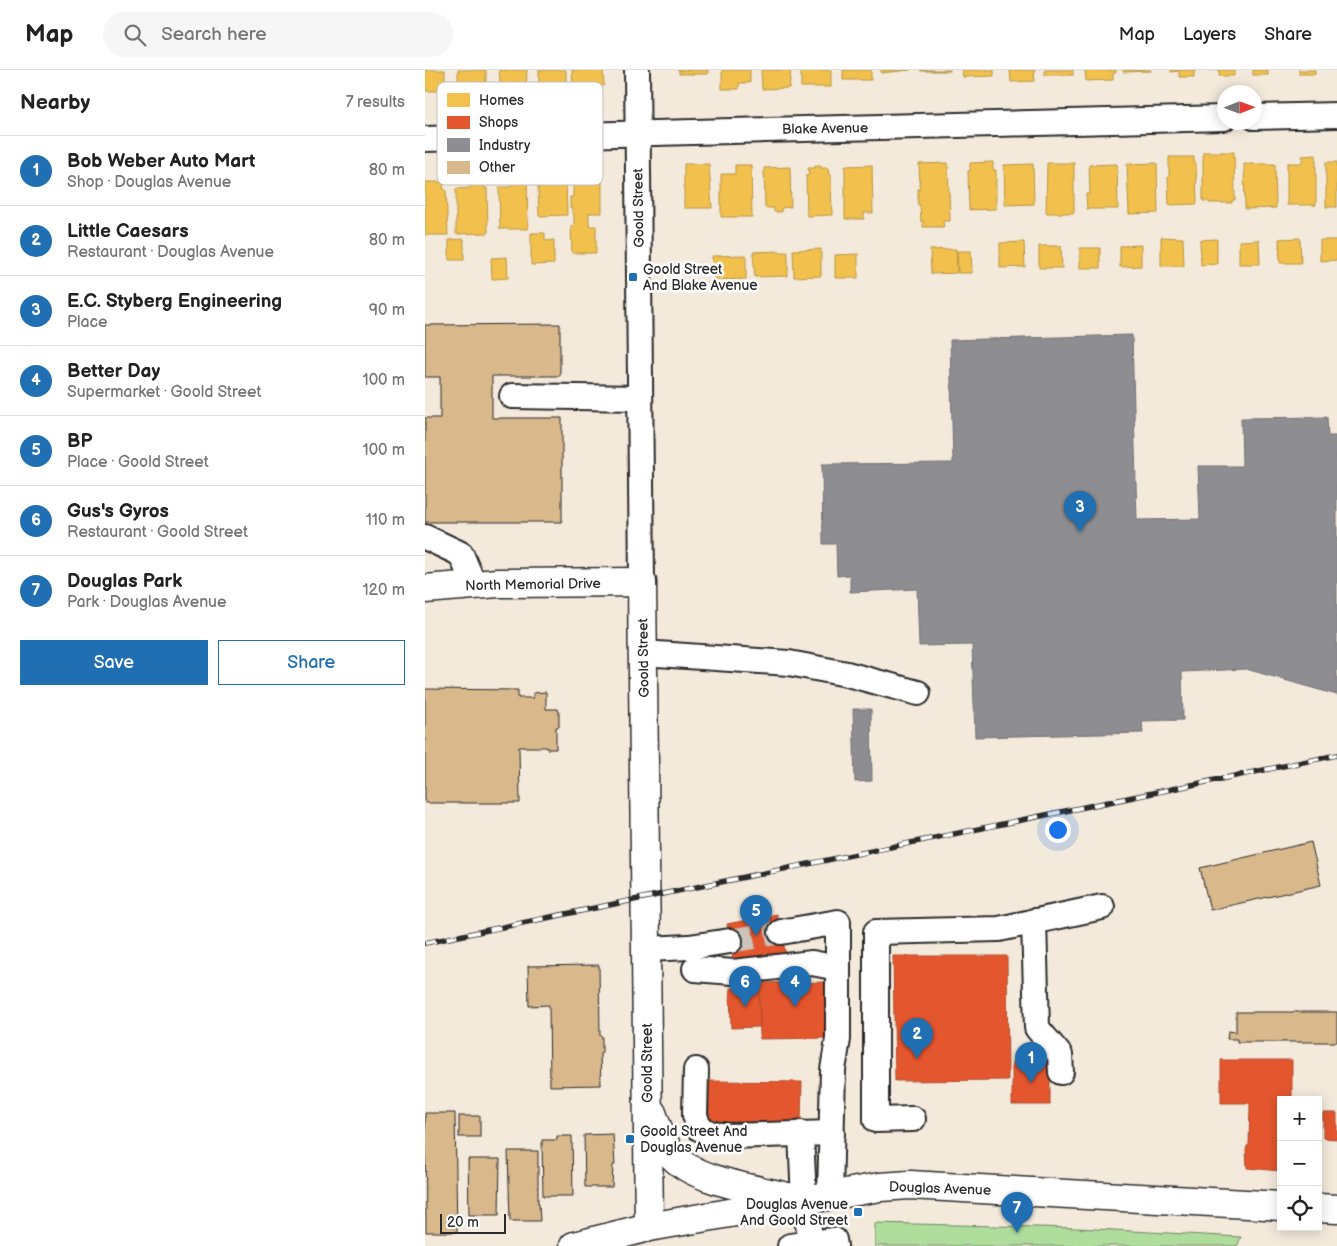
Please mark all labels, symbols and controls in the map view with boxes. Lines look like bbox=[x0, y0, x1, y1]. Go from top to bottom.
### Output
search box bbox=[103, 12, 453, 57]
text: Map bbox=[25, 20, 73, 49]
icon: search bbox=[121, 21, 149, 49]
text: Search here bbox=[161, 23, 267, 46]
text: Map bbox=[1119, 24, 1155, 45]
text: Layers bbox=[1183, 24, 1236, 45]
text: Share bbox=[1264, 24, 1312, 45]
legend bbox=[437, 82, 603, 185]
north arrow bbox=[1217, 85, 1262, 130]
text: Nearby bbox=[20, 90, 90, 115]
text: Homes bbox=[479, 92, 524, 109]
text: 7 results bbox=[346, 93, 405, 112]
text: Shops bbox=[479, 114, 518, 131]
street label: Blake Avenue bbox=[782, 119, 868, 138]
text: Industry bbox=[479, 137, 531, 154]
text: Bob Weber Auto Mart bbox=[67, 150, 255, 173]
text: Other bbox=[479, 159, 516, 176]
text: 1 bbox=[33, 161, 39, 180]
text: 80 m bbox=[369, 161, 405, 180]
street label: Goold Street bbox=[629, 167, 648, 248]
text: Shop · Douglas Avenue bbox=[67, 173, 231, 192]
text: Little Caesars bbox=[67, 220, 189, 243]
text: 2 bbox=[31, 231, 41, 250]
text: 80 m bbox=[369, 231, 405, 250]
text: Restaurant · Douglas Avenue bbox=[67, 243, 274, 262]
place label: Goold Street And Blake Avenue bbox=[643, 261, 757, 294]
marker: Goold Street And Blake Avenue bbox=[627, 271, 639, 283]
text: E.C. Styberg Engineering bbox=[67, 290, 282, 313]
text: 3 bbox=[31, 301, 41, 320]
text: 90 m bbox=[369, 301, 405, 320]
text: Place bbox=[67, 313, 108, 332]
text: Better Day bbox=[67, 360, 160, 383]
text: 4 bbox=[31, 371, 41, 390]
text: 100 m bbox=[362, 371, 405, 390]
text: Supermarket · Goold Street bbox=[67, 383, 261, 402]
text: BP bbox=[67, 430, 92, 453]
text: 5 bbox=[31, 441, 41, 460]
text: 100 m bbox=[362, 441, 405, 460]
text: Place · Goold Street bbox=[67, 453, 209, 472]
pin: 3 bbox=[1064, 491, 1096, 532]
text: Gus's Gyros bbox=[67, 500, 169, 523]
text: 6 bbox=[31, 511, 41, 530]
text: 110 m bbox=[366, 511, 405, 530]
text: Restaurant · Goold Street bbox=[67, 523, 248, 542]
text: Douglas Park bbox=[67, 570, 182, 593]
street label: North Memorial Drive bbox=[465, 575, 601, 594]
text: 7 bbox=[32, 581, 40, 600]
text: 120 m bbox=[362, 581, 405, 600]
text: Park · Douglas Avenue bbox=[67, 593, 227, 612]
street label: Goold Street bbox=[634, 617, 653, 698]
button: Save bbox=[20, 640, 208, 685]
button: Share bbox=[218, 640, 405, 685]
your location bbox=[1045, 817, 1071, 843]
pin: 5 bbox=[740, 895, 772, 936]
pin: 6 bbox=[729, 966, 761, 1007]
pin: 4 bbox=[779, 966, 811, 1007]
pin: 2 bbox=[901, 1018, 933, 1059]
street label: Goold Street bbox=[639, 1023, 656, 1103]
pin: 1 bbox=[1015, 1042, 1047, 1083]
map controls bbox=[1277, 1096, 1322, 1231]
button: + bbox=[1277, 1096, 1322, 1141]
place label: Goold Street And Douglas Avenue bbox=[640, 1123, 748, 1156]
marker: Goold Street And Douglas Avenue bbox=[624, 1133, 636, 1145]
button: − bbox=[1277, 1141, 1322, 1186]
street label: Douglas Avenue bbox=[889, 1178, 991, 1199]
button: locate bbox=[1277, 1186, 1322, 1231]
pin: 7 bbox=[1001, 1192, 1033, 1233]
place label: Douglas Avenue And Goold Street bbox=[740, 1196, 849, 1229]
marker: Douglas Avenue And Goold Street bbox=[852, 1206, 864, 1218]
scale bar bbox=[440, 1211, 506, 1234]
text: 20 m bbox=[447, 1214, 479, 1231]

